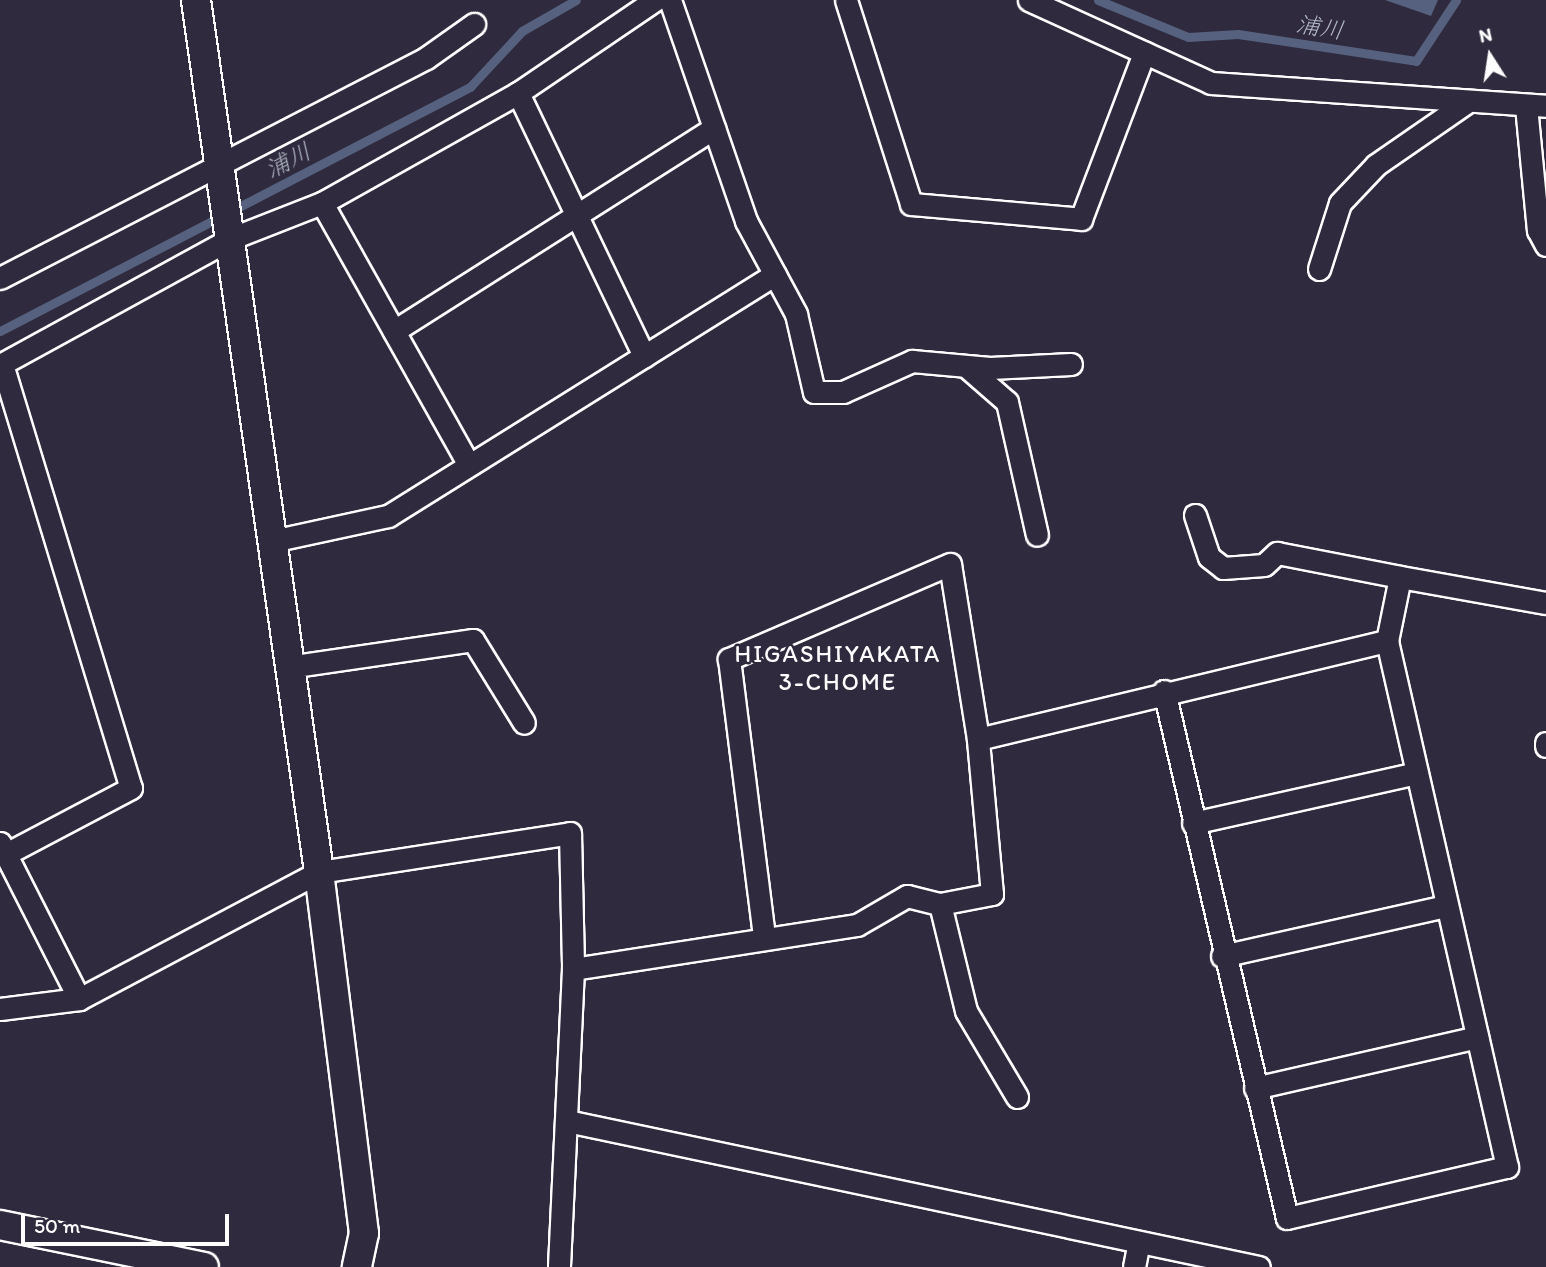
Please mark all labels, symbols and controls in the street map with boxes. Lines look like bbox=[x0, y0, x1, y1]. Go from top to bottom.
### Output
water label: 浦川 bbox=[1294, 9, 1346, 45]
north arrow bbox=[1455, 21, 1525, 91]
text: N bbox=[1477, 22, 1494, 48]
water label: 浦川 bbox=[260, 136, 316, 184]
district label: HIGASHIYAKATA 3-CHOME bbox=[734, 640, 942, 696]
scale bar bbox=[24, 1200, 233, 1244]
text: 50 m bbox=[34, 1213, 80, 1238]

